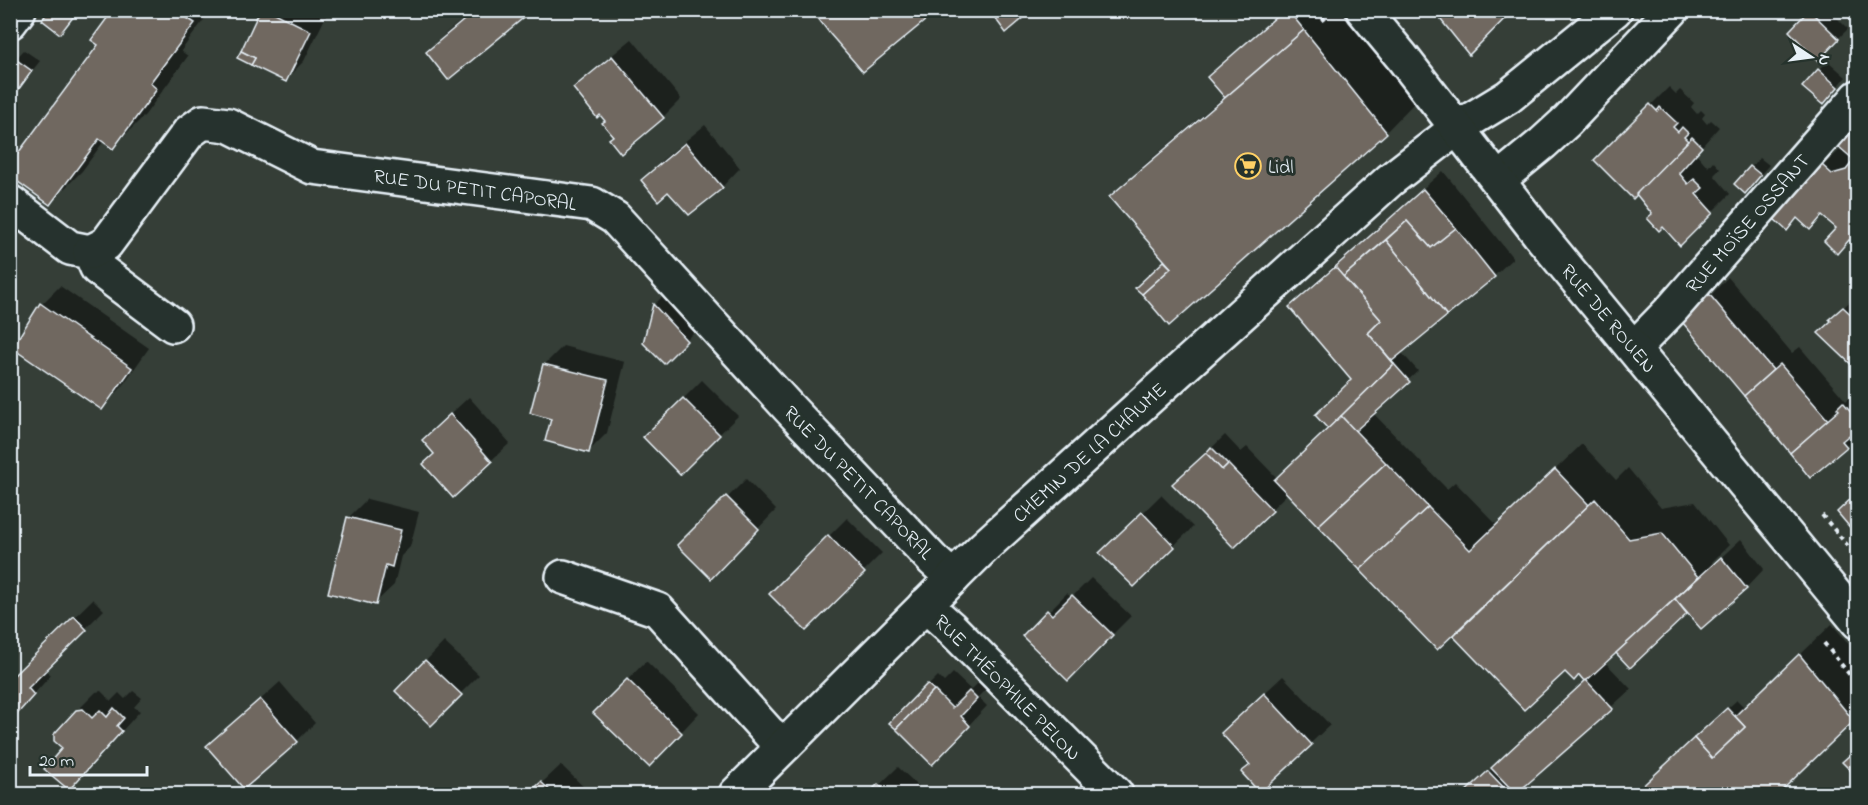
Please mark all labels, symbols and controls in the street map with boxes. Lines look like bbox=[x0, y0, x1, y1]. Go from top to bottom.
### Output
north arrow bbox=[1781, 27, 1841, 87]
text: N bbox=[1811, 52, 1837, 68]
street label: RUE MOÏSE OSSANT bbox=[1680, 148, 1818, 301]
supermarket icon: Lidl bbox=[1233, 151, 1263, 181]
place label: Lidl bbox=[1268, 154, 1294, 183]
street label: RUE DU PETIT CAPORAL bbox=[371, 163, 579, 220]
street label: RUE DE ROUEN bbox=[1552, 258, 1662, 381]
street label: CHEMIN DE LA CHAUME bbox=[1007, 377, 1174, 531]
street label: RUE DU PETIT CAPORAL bbox=[776, 400, 939, 568]
street label: RUE THÉOPHILE PELON bbox=[926, 609, 1086, 769]
scale bar bbox=[30, 739, 147, 777]
text: 20 m bbox=[39, 749, 74, 775]

